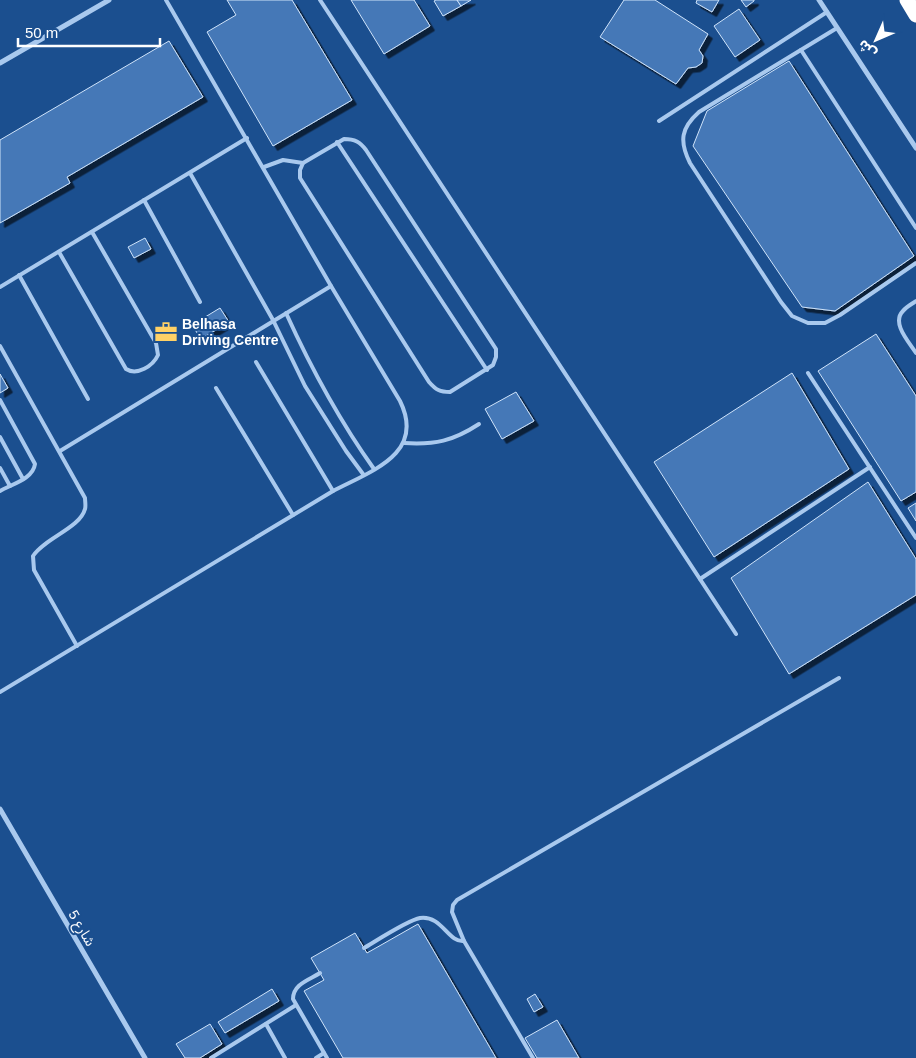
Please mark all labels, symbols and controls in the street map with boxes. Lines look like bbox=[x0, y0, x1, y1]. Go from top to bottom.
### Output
scale bar bbox=[18, 15, 160, 47]
north arrow bbox=[851, 15, 901, 65]
text: 50 m bbox=[25, 24, 58, 41]
text: ش bbox=[854, 37, 879, 62]
place label: Belhasa Driving Centre bbox=[182, 316, 279, 348]
office icon: Belhasa Driving Centre bbox=[153, 319, 179, 345]
street label: شارع 5 bbox=[63, 907, 99, 950]

